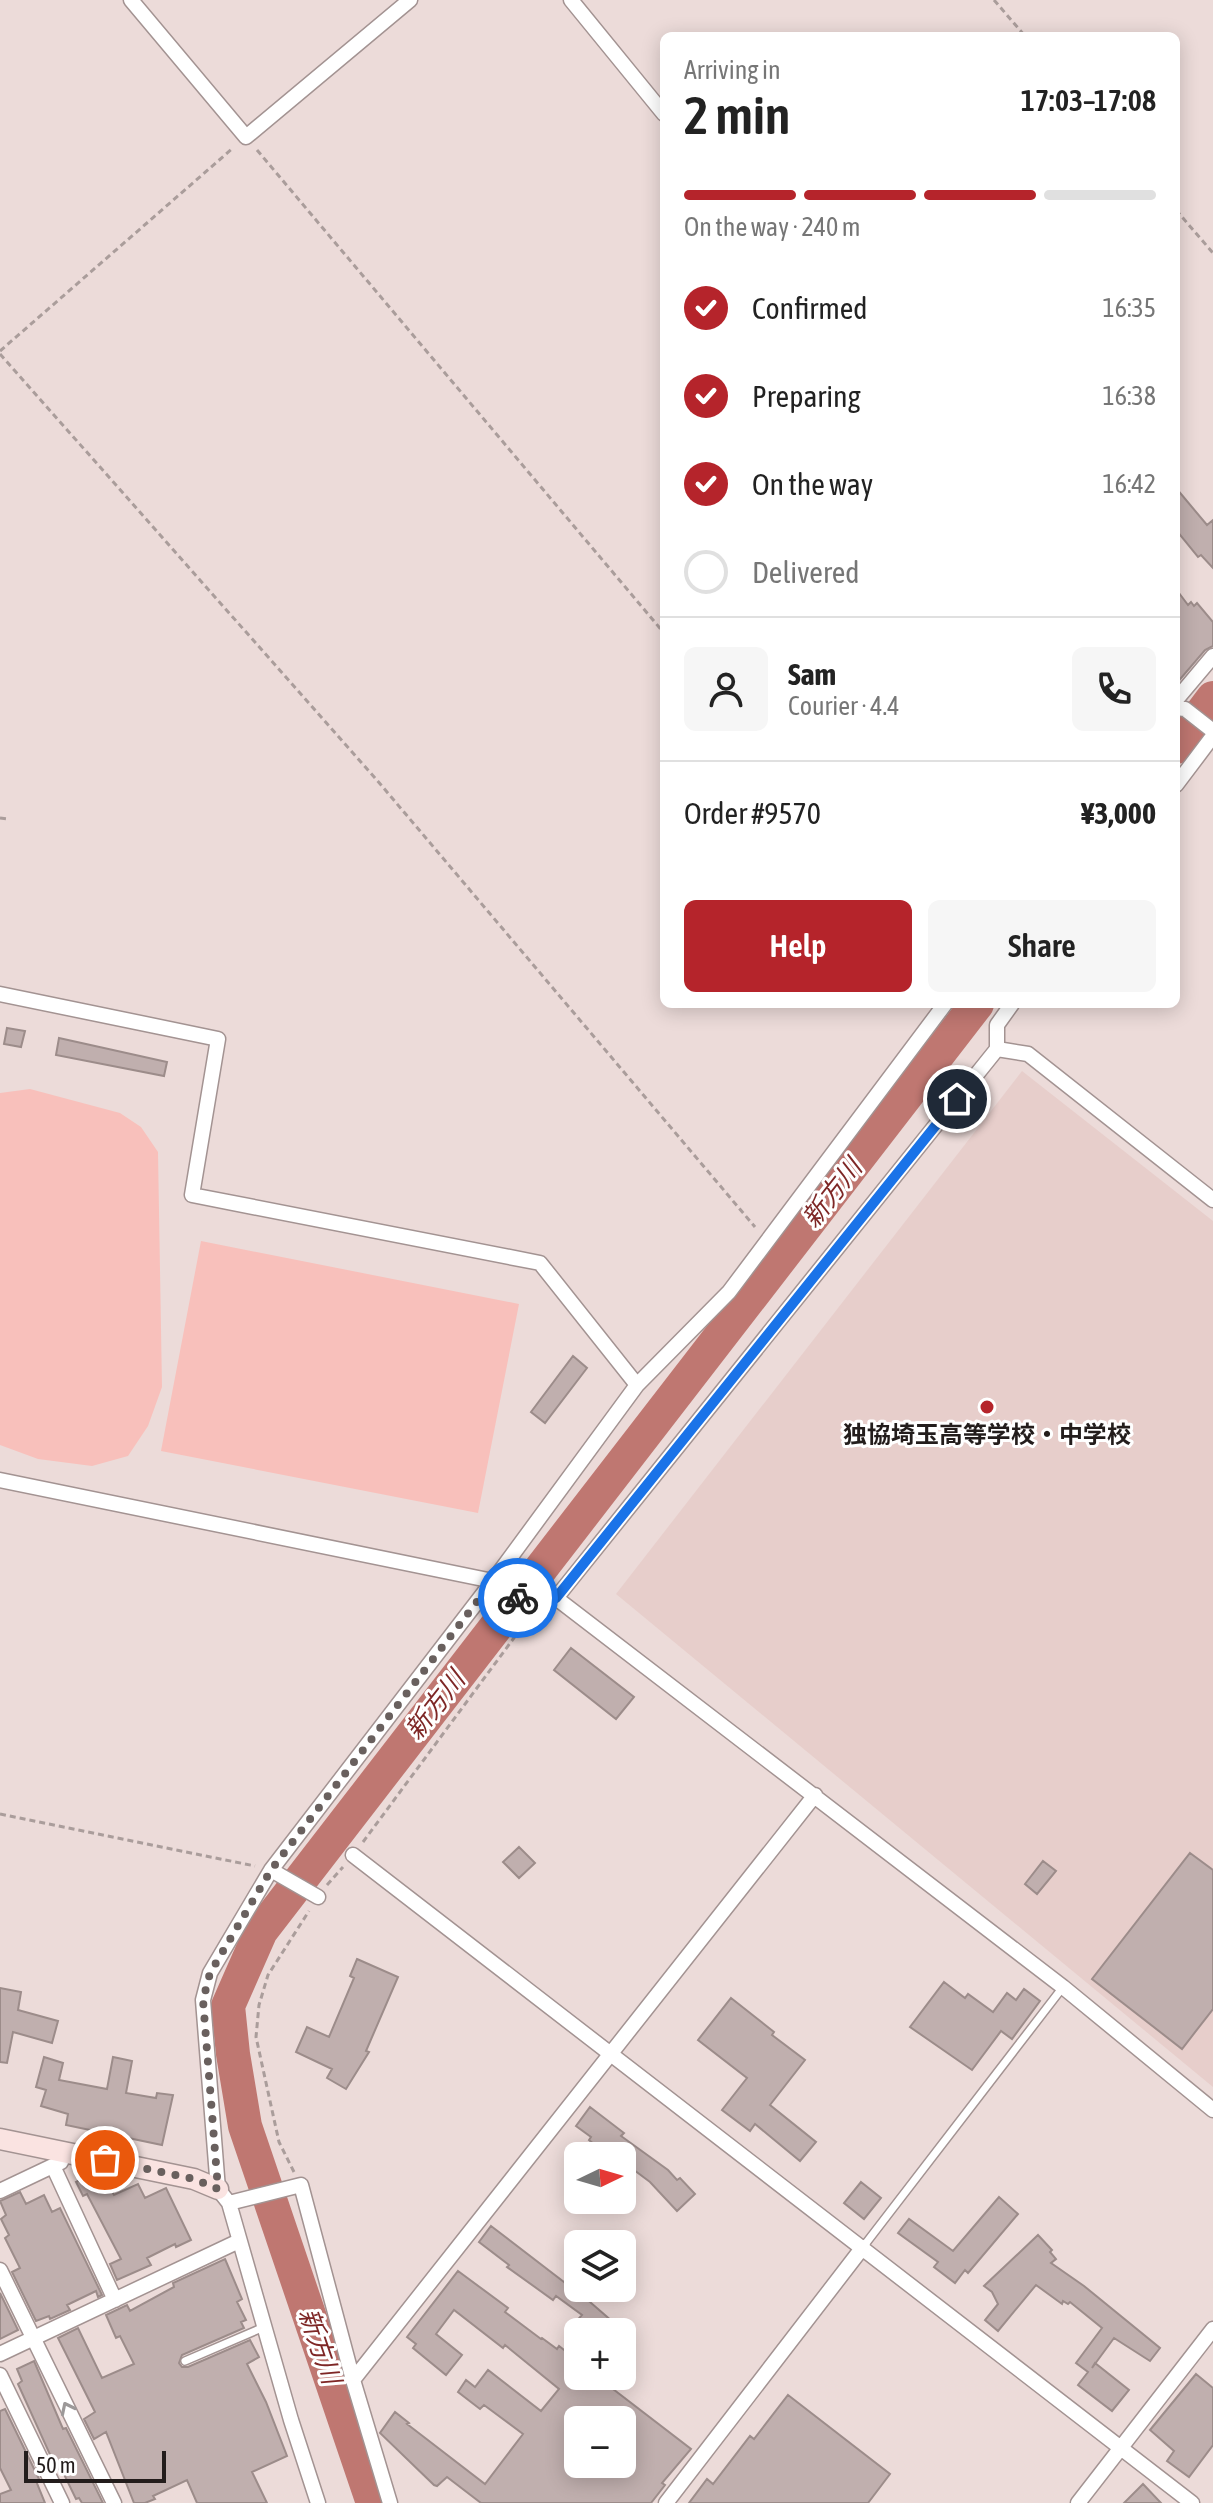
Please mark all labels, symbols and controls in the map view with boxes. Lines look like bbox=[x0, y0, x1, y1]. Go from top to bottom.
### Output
text: Arriving in bbox=[684, 55, 781, 85]
text: 17:03–17:08 bbox=[1021, 83, 1156, 117]
text: 2 min bbox=[684, 85, 790, 145]
text: On the way · 240 m bbox=[684, 212, 861, 242]
icon: check bbox=[684, 286, 728, 330]
text: Confirmed bbox=[752, 291, 867, 325]
text: 16:35 bbox=[1102, 293, 1156, 323]
icon: check bbox=[684, 374, 728, 418]
text: Preparing bbox=[752, 379, 861, 413]
text: 16:38 bbox=[1102, 381, 1156, 411]
icon: check bbox=[684, 462, 728, 506]
text: On the way bbox=[752, 467, 873, 501]
text: 16:42 bbox=[1102, 469, 1156, 499]
text: Delivered bbox=[752, 555, 860, 589]
button: person bbox=[684, 647, 768, 731]
button: phone bbox=[1072, 647, 1156, 731]
text: Sam bbox=[788, 657, 836, 691]
text: Courier · 4.4 bbox=[788, 691, 899, 721]
text: Order #9570 bbox=[684, 796, 821, 830]
text: ¥3,000 bbox=[1081, 796, 1156, 830]
button: Help bbox=[684, 900, 912, 992]
button: Share bbox=[928, 900, 1156, 992]
pin bbox=[923, 1065, 991, 1133]
icon: home bbox=[935, 1077, 979, 1121]
water label: 新方川 bbox=[796, 1151, 870, 1233]
marker: 独協埼玉高等学校・中学校 bbox=[978, 1398, 996, 1416]
place label: 独協埼玉高等学校・中学校 bbox=[843, 1421, 1131, 1448]
courier bbox=[478, 1558, 558, 1638]
icon: bike bbox=[496, 1576, 540, 1620]
water label: 新方川 bbox=[399, 1663, 473, 1745]
pin bbox=[71, 2126, 139, 2194]
icon: bag bbox=[83, 2138, 127, 2182]
north arrow bbox=[564, 2142, 636, 2214]
map controls bbox=[564, 2142, 636, 2478]
button: layers bbox=[564, 2230, 636, 2302]
water label: 新方川 bbox=[293, 2304, 348, 2391]
button: + bbox=[564, 2318, 636, 2390]
one-way arrow bbox=[61, 2401, 77, 2416]
button: − bbox=[564, 2406, 636, 2478]
scale bar bbox=[24, 2447, 166, 2483]
text: 50 m bbox=[36, 2452, 76, 2478]

